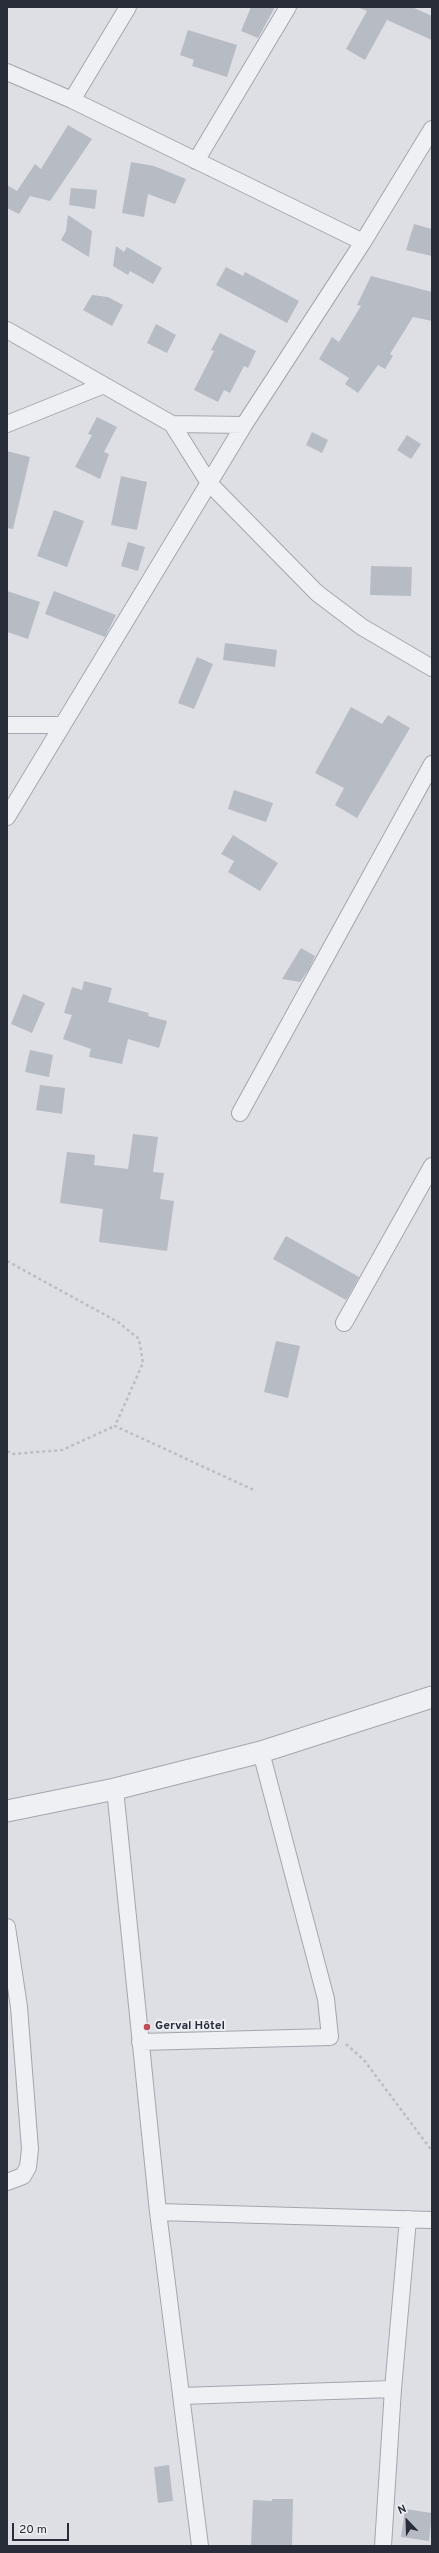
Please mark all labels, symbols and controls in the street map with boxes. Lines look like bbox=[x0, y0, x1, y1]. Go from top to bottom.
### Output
place label: Gerval Hôtel bbox=[155, 2020, 225, 2034]
marker: Gerval Hôtel bbox=[142, 2022, 152, 2032]
north arrow bbox=[387, 2501, 427, 2541]
text: N bbox=[396, 2502, 409, 2518]
scale bar bbox=[14, 2515, 71, 2541]
text: 20 m bbox=[19, 2522, 47, 2538]

